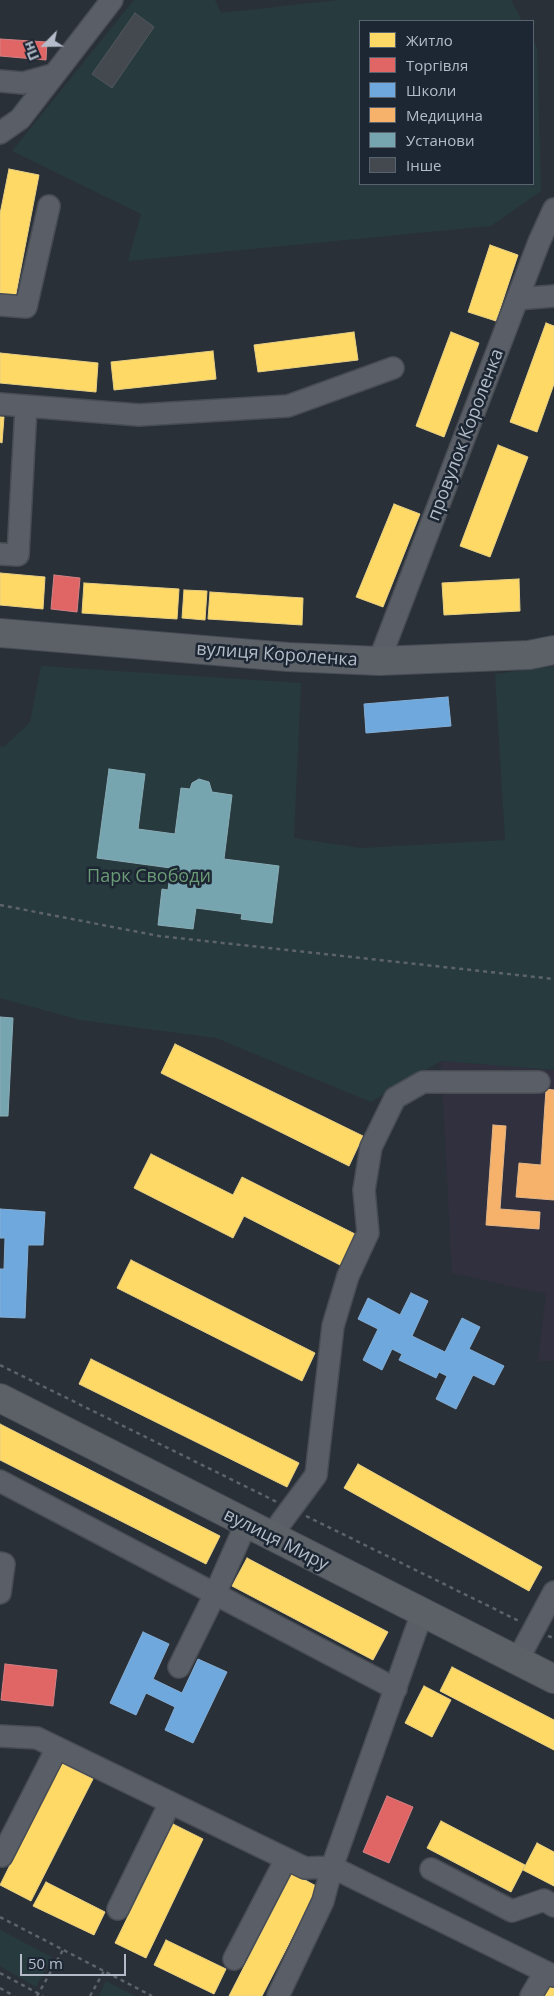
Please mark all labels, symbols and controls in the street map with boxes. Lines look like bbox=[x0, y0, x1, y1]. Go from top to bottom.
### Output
north arrow bbox=[20, 20, 70, 70]
legend bbox=[359, 20, 534, 185]
text: Житло bbox=[406, 30, 453, 50]
text: Пн bbox=[18, 38, 43, 64]
text: Торгівля bbox=[406, 55, 468, 75]
text: Школи bbox=[406, 80, 456, 100]
text: Медицина bbox=[406, 105, 483, 125]
text: Установи bbox=[406, 130, 475, 150]
text: Інше bbox=[406, 155, 441, 175]
street label: провулок Короленка bbox=[423, 346, 509, 524]
street label: вулиця Короленка bbox=[196, 639, 358, 671]
park label: Парк Свободи bbox=[87, 866, 211, 888]
street label: вулиця Миру bbox=[220, 1504, 332, 1576]
scale bar bbox=[22, 1944, 129, 1976]
text: 50 m bbox=[28, 1953, 63, 1973]

